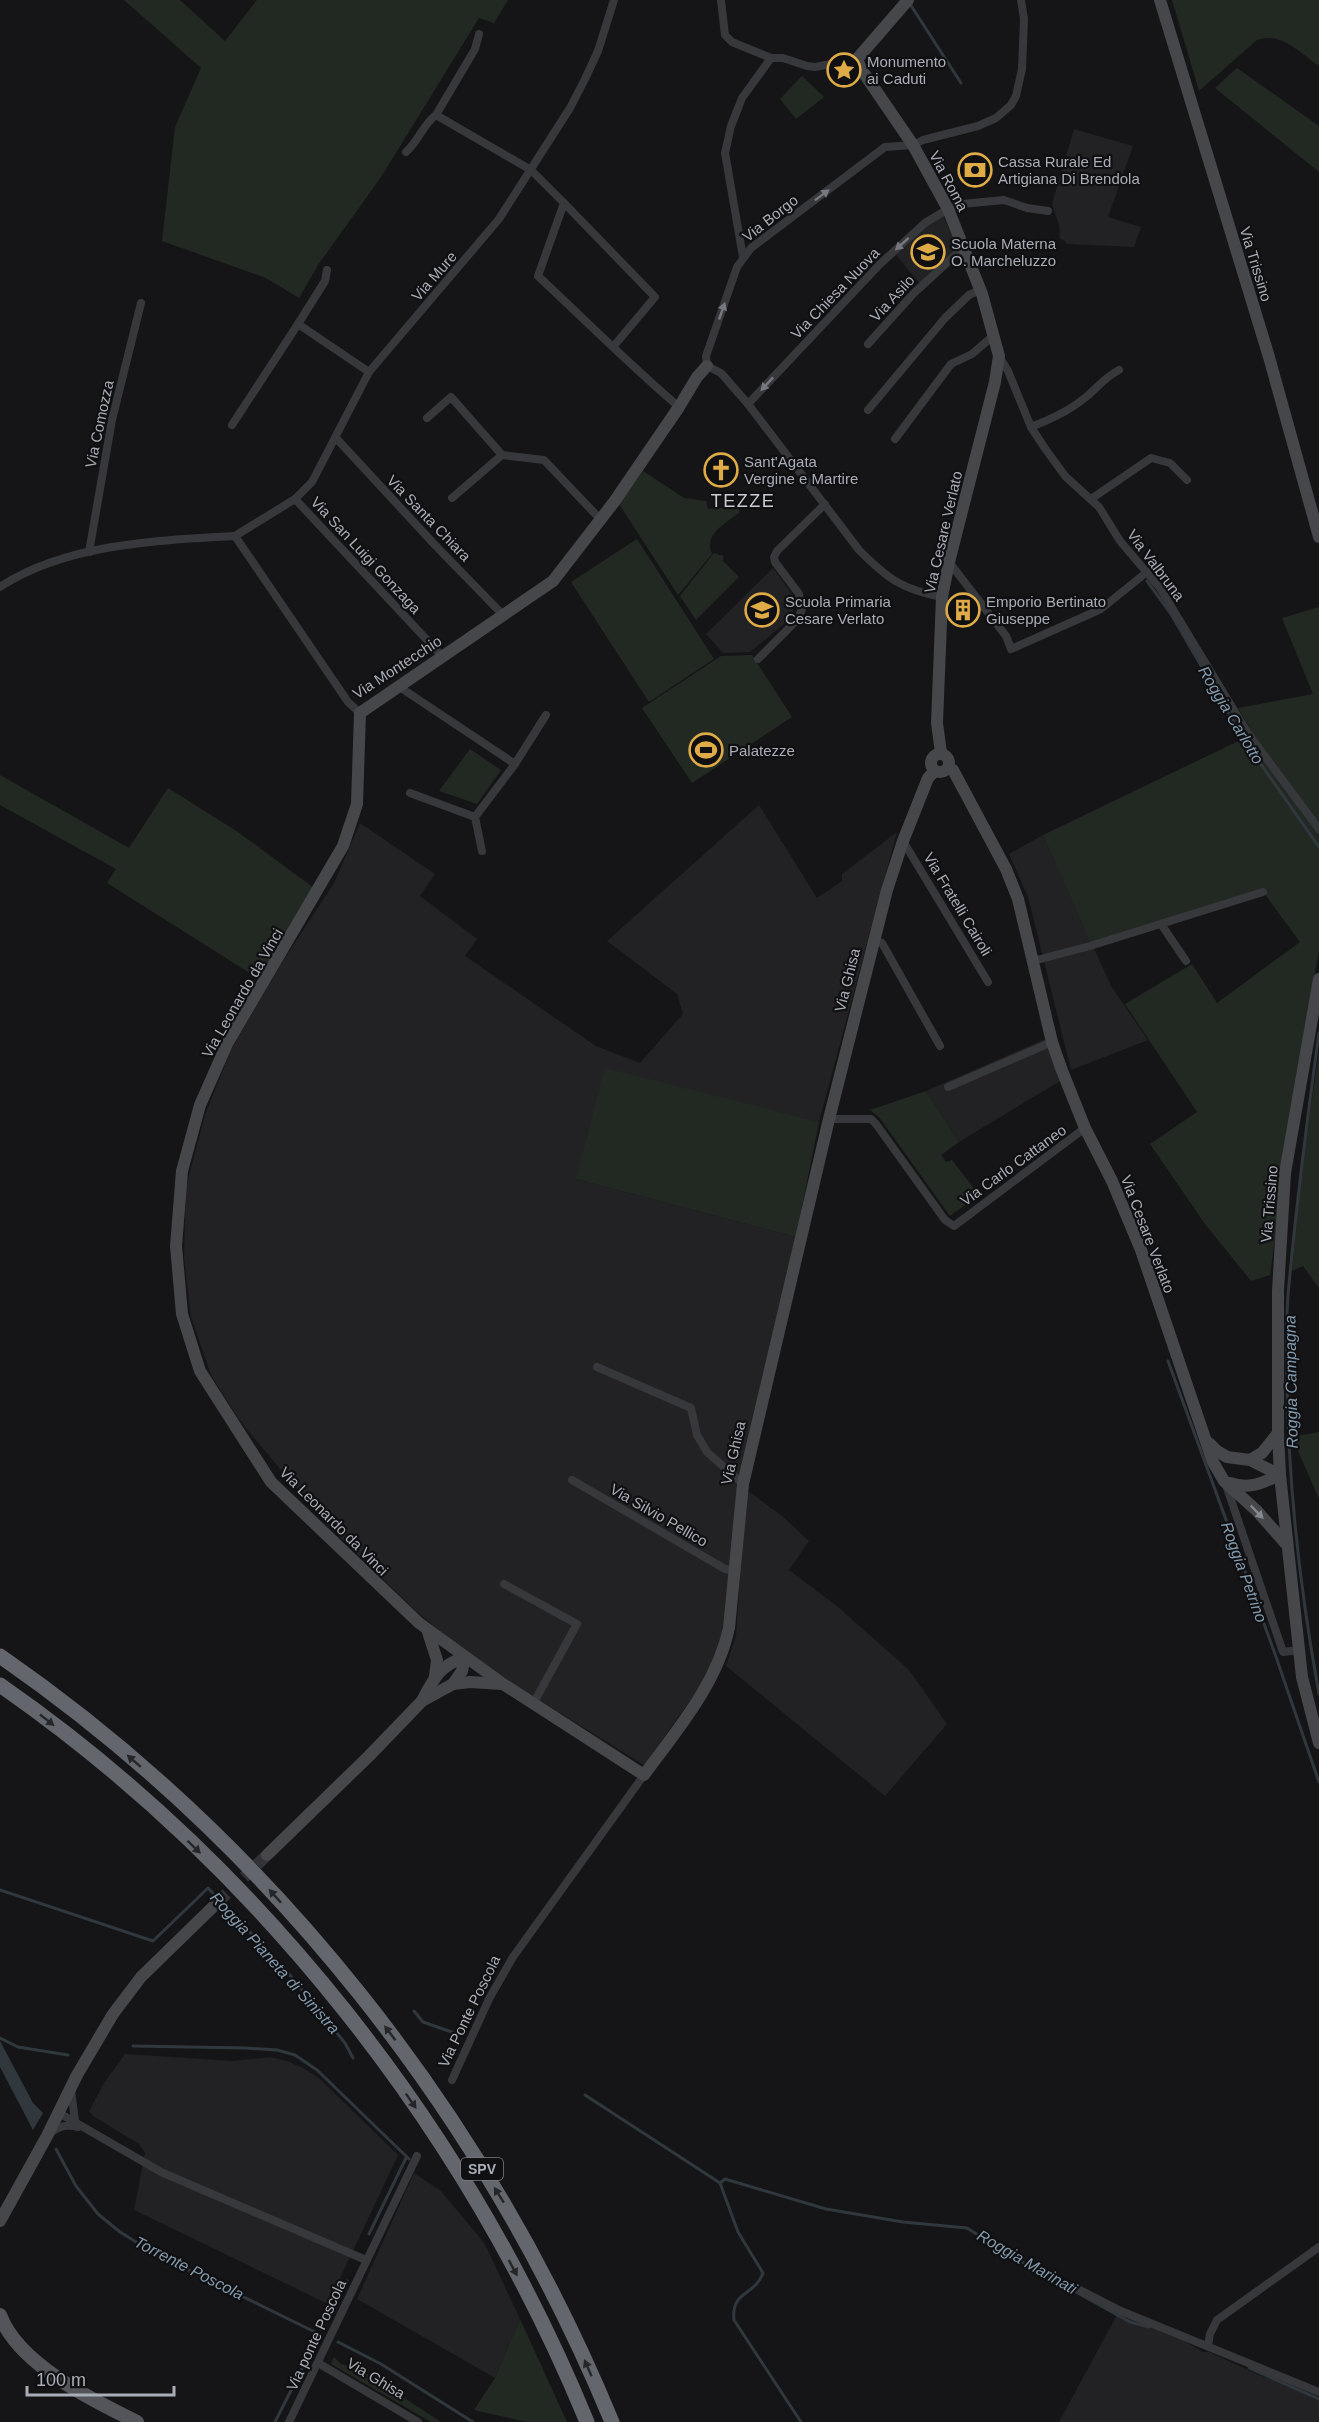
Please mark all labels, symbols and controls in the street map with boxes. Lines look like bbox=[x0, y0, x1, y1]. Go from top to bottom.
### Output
place icon: Monumento ai Caduti bbox=[826, 52, 862, 88]
place label: Monumento ai Caduti bbox=[867, 53, 946, 87]
street label: Via Roma bbox=[926, 148, 972, 215]
bank icon: Cassa Rurale Ed Artigiana Di Brendola bbox=[957, 152, 993, 188]
place label: Cassa Rurale Ed Artigiana Di Brendola bbox=[998, 153, 1140, 187]
one-way arrow bbox=[813, 189, 829, 201]
street label: Via Borgo bbox=[739, 191, 801, 245]
street label: Via Trissino bbox=[1237, 225, 1275, 303]
school or university icon: Scuola Materna O. Marcheluzzo bbox=[910, 234, 946, 270]
place label: Scuola Materna O. Marcheluzzo bbox=[951, 235, 1057, 269]
one-way arrow bbox=[895, 237, 910, 250]
street label: Via Chiesa Nuova bbox=[787, 244, 883, 342]
street label: Via Mure bbox=[408, 248, 460, 304]
street label: Via Asilo bbox=[866, 271, 918, 325]
one-way arrow bbox=[718, 302, 727, 320]
one-way arrow bbox=[760, 377, 774, 391]
street label: Via Comozza bbox=[81, 378, 117, 469]
church icon: Sant'Agata Vergine e Martire bbox=[703, 452, 739, 488]
place label: Sant'Agata Vergine e Martire bbox=[744, 453, 858, 487]
street label: Via Cesare Verlato bbox=[921, 469, 965, 595]
street label: Via Santa Chiara bbox=[384, 471, 475, 565]
district label: TEZZE bbox=[711, 491, 775, 511]
street label: Via San Luigi Gonzaga bbox=[308, 493, 425, 617]
street label: Via Valbruna bbox=[1124, 526, 1189, 604]
school or university icon: Scuola Primaria Cesare Verlato bbox=[744, 592, 780, 628]
building icon: Emporio Bertinato Giuseppe bbox=[945, 592, 981, 628]
place label: Scuola Primaria Cesare Verlato bbox=[785, 593, 892, 627]
place label: Emporio Bertinato Giuseppe bbox=[986, 593, 1106, 627]
street label: Via Montecchio bbox=[349, 632, 445, 702]
water label: Roggia Carlotto bbox=[1195, 663, 1267, 767]
sports icon: Palatezze bbox=[688, 732, 724, 768]
place label: Palatezze bbox=[729, 742, 795, 759]
street label: Via Fratelli Cairoli bbox=[921, 849, 995, 959]
street label: Via Leonardo da Vinci bbox=[198, 925, 286, 1061]
street label: Via Ghisa bbox=[831, 946, 863, 1013]
street label: Via Carlo Cattaneo bbox=[957, 1121, 1069, 1209]
street label: Via Trissino bbox=[1257, 1165, 1281, 1243]
street label: Via Cesare Verlato bbox=[1118, 1173, 1178, 1295]
water label: Roggia Campagna bbox=[1281, 1315, 1301, 1449]
street label: Via Ghisa bbox=[717, 1419, 749, 1486]
street label: Via Leonardo da Vinci bbox=[276, 1463, 392, 1579]
street label: Via Silvio Pellico bbox=[607, 1480, 711, 1550]
one-way arrow bbox=[1250, 1505, 1264, 1520]
water label: Roggia Petrino bbox=[1218, 1519, 1270, 1625]
one-way arrow bbox=[39, 1713, 55, 1726]
one-way arrow bbox=[127, 1755, 142, 1768]
one-way arrow bbox=[187, 1840, 202, 1854]
water label: Roggia Pianeta di Sinistra bbox=[207, 1889, 343, 2037]
one-way arrow bbox=[269, 1889, 282, 1904]
street label: Via Ponte Poscola bbox=[435, 1952, 504, 2070]
one-way arrow bbox=[385, 2026, 397, 2041]
one-way arrow bbox=[405, 2093, 417, 2109]
road number: SPV bbox=[461, 2158, 503, 2180]
one-way arrow bbox=[493, 2187, 504, 2204]
water label: Roggia Marinati bbox=[974, 2227, 1080, 2298]
water label: Torrente Poscola bbox=[132, 2233, 247, 2303]
one-way arrow bbox=[508, 2259, 518, 2276]
street label: Via ponte Poscola bbox=[283, 2276, 349, 2393]
street label: Via Ghisa bbox=[344, 2354, 409, 2402]
scale bar bbox=[27, 2359, 174, 2397]
one-way arrow bbox=[584, 2360, 593, 2377]
text: 100 m bbox=[36, 2370, 86, 2390]

